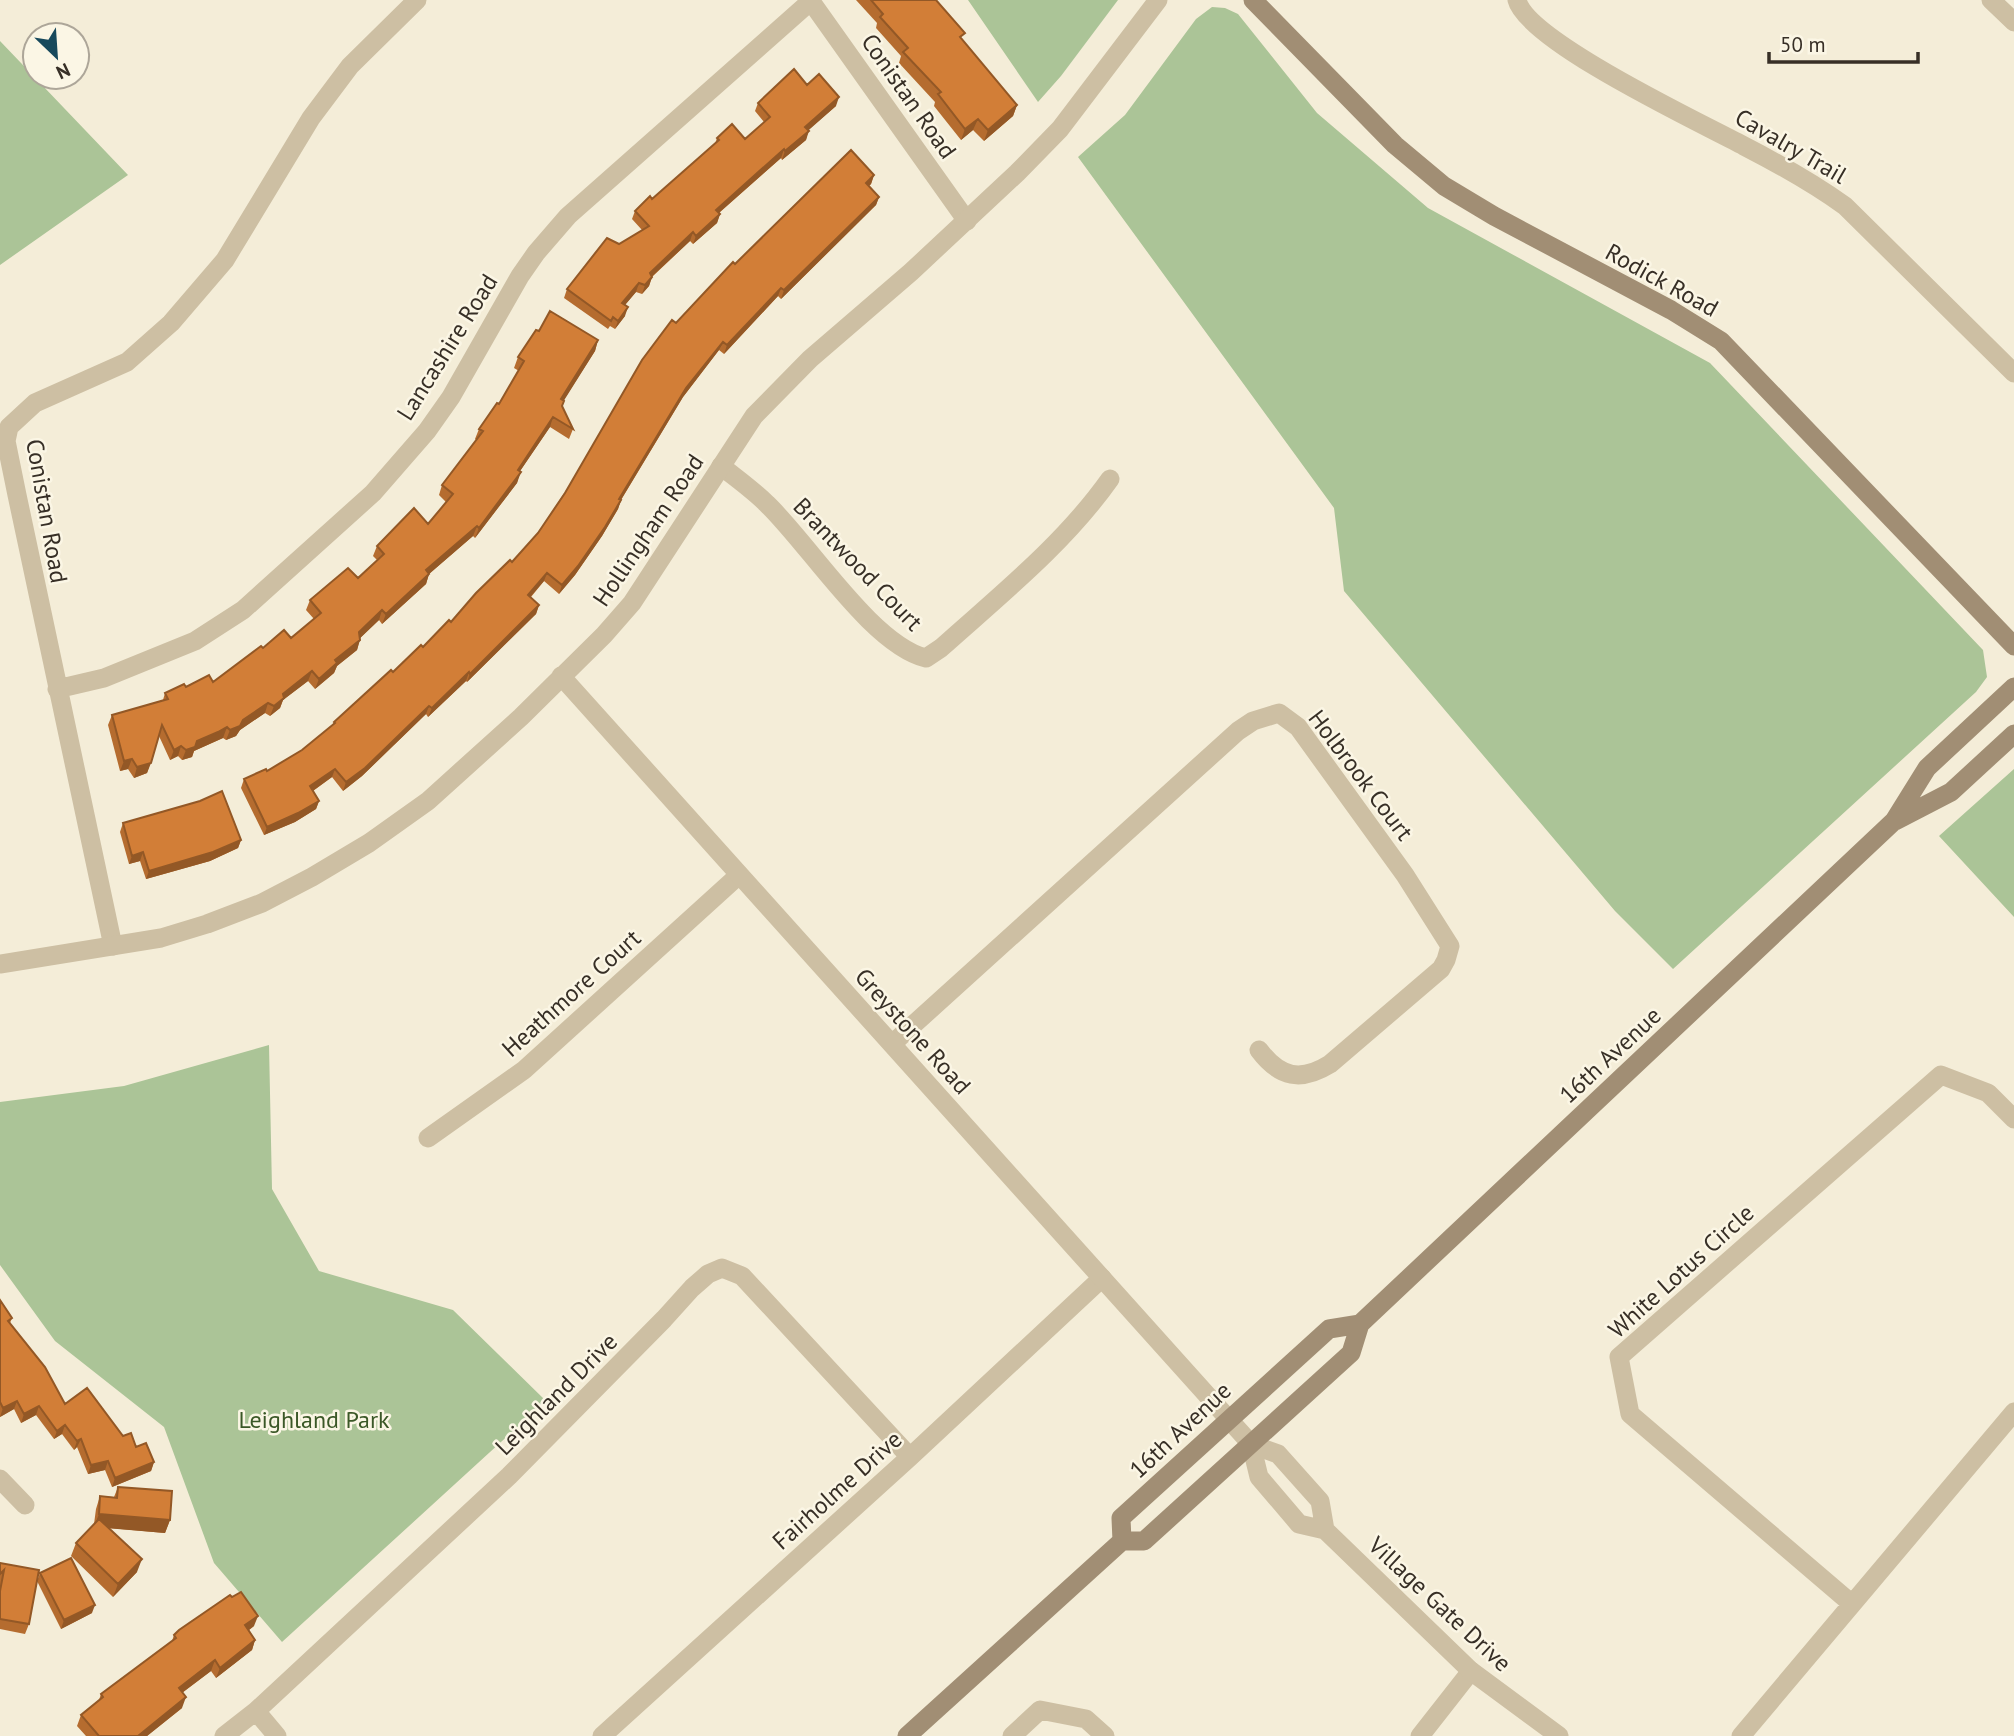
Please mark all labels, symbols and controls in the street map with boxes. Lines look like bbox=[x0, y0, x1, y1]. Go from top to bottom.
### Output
north arrow bbox=[21, 21, 91, 91]
scale bar bbox=[1769, 21, 1918, 65]
street label: Conistan Road bbox=[854, 27, 964, 165]
text: 50 m bbox=[1780, 31, 1826, 58]
text: N bbox=[52, 58, 74, 85]
street label: Cavalry Trail bbox=[1729, 102, 1853, 190]
street label: Rodick Road bbox=[1600, 236, 1724, 324]
street label: Lancashire Road bbox=[390, 268, 504, 426]
street label: Conistan Road bbox=[19, 437, 75, 585]
street label: Hollingham Road bbox=[586, 448, 710, 612]
street label: Brantwood Court bbox=[787, 491, 929, 637]
street label: Holbrook Court bbox=[1302, 703, 1420, 847]
street label: Heathmore Court bbox=[495, 923, 647, 1063]
street label: Greystone Road bbox=[848, 962, 978, 1100]
street label: 16th Avenue bbox=[1553, 1000, 1667, 1110]
street label: White Lotus Circle bbox=[1602, 1197, 1760, 1345]
street label: Leighland Drive bbox=[488, 1326, 624, 1462]
street label: 16th Avenue bbox=[1123, 1375, 1237, 1485]
park label: Leighland Park bbox=[238, 1404, 390, 1435]
street label: Fairholme Drive bbox=[766, 1424, 908, 1556]
street label: Village Gate Drive bbox=[1361, 1529, 1518, 1678]

